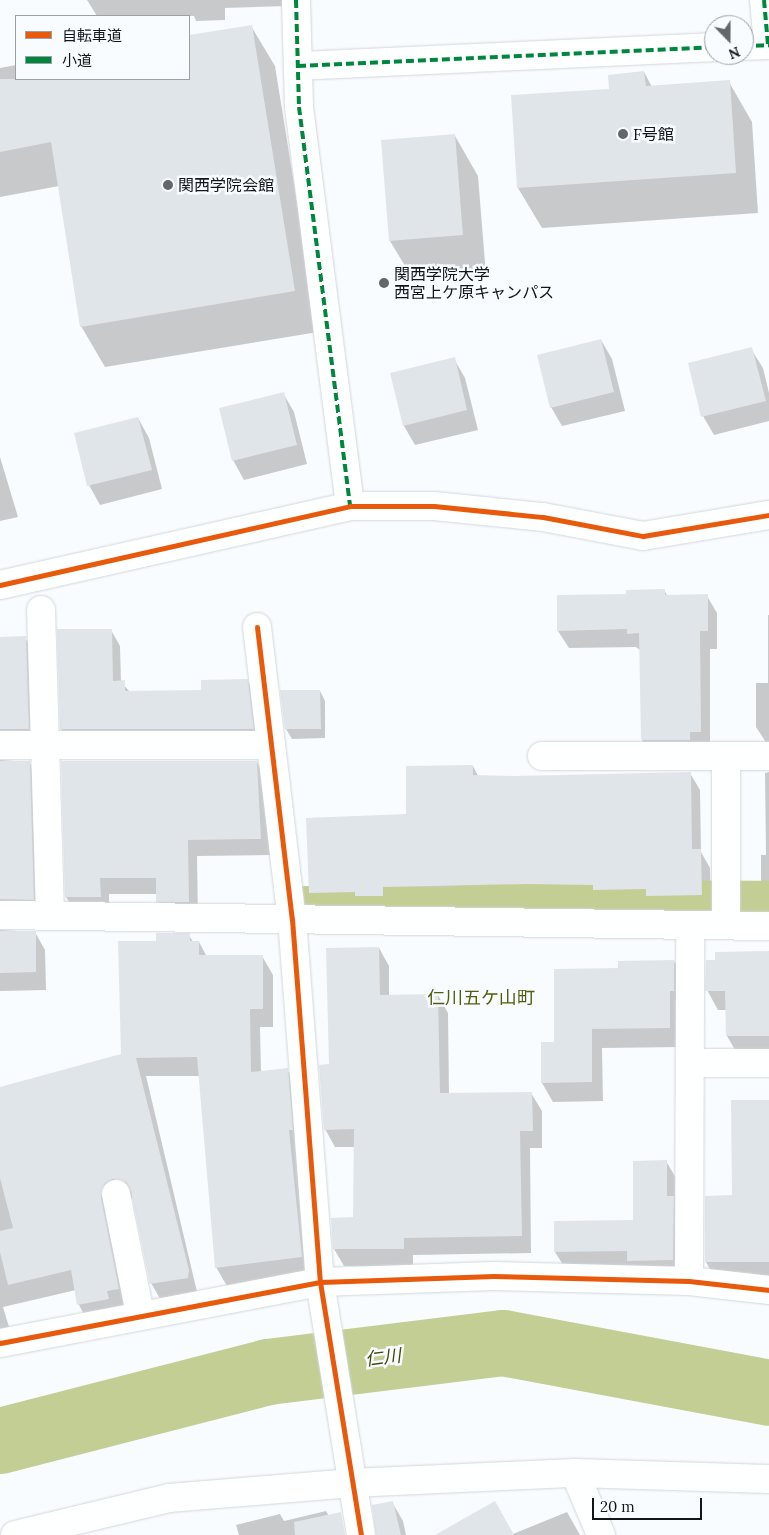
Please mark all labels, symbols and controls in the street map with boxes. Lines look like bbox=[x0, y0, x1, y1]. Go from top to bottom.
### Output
legend bbox=[15, 15, 190, 80]
north arrow bbox=[704, 15, 754, 65]
text: 自転車道 bbox=[62, 26, 122, 45]
text: N bbox=[726, 43, 743, 63]
text: 小道 bbox=[62, 51, 92, 70]
place label: F号館 bbox=[633, 124, 674, 144]
marker: F号館 bbox=[617, 128, 629, 140]
place label: 関西学院会館 bbox=[178, 175, 274, 195]
marker: 関西学院会館 bbox=[162, 179, 174, 191]
place label: 関西学院大学 西宮上ケ原キャンパス bbox=[394, 264, 554, 302]
marker: 関西学院大学 西宮上ケ原キャンパス bbox=[378, 277, 390, 289]
district label: 仁川五ケ山町 bbox=[427, 987, 535, 1009]
water label: 仁川 bbox=[364, 1345, 402, 1371]
scale bar bbox=[594, 1488, 704, 1520]
text: 20 m bbox=[600, 1497, 635, 1516]

